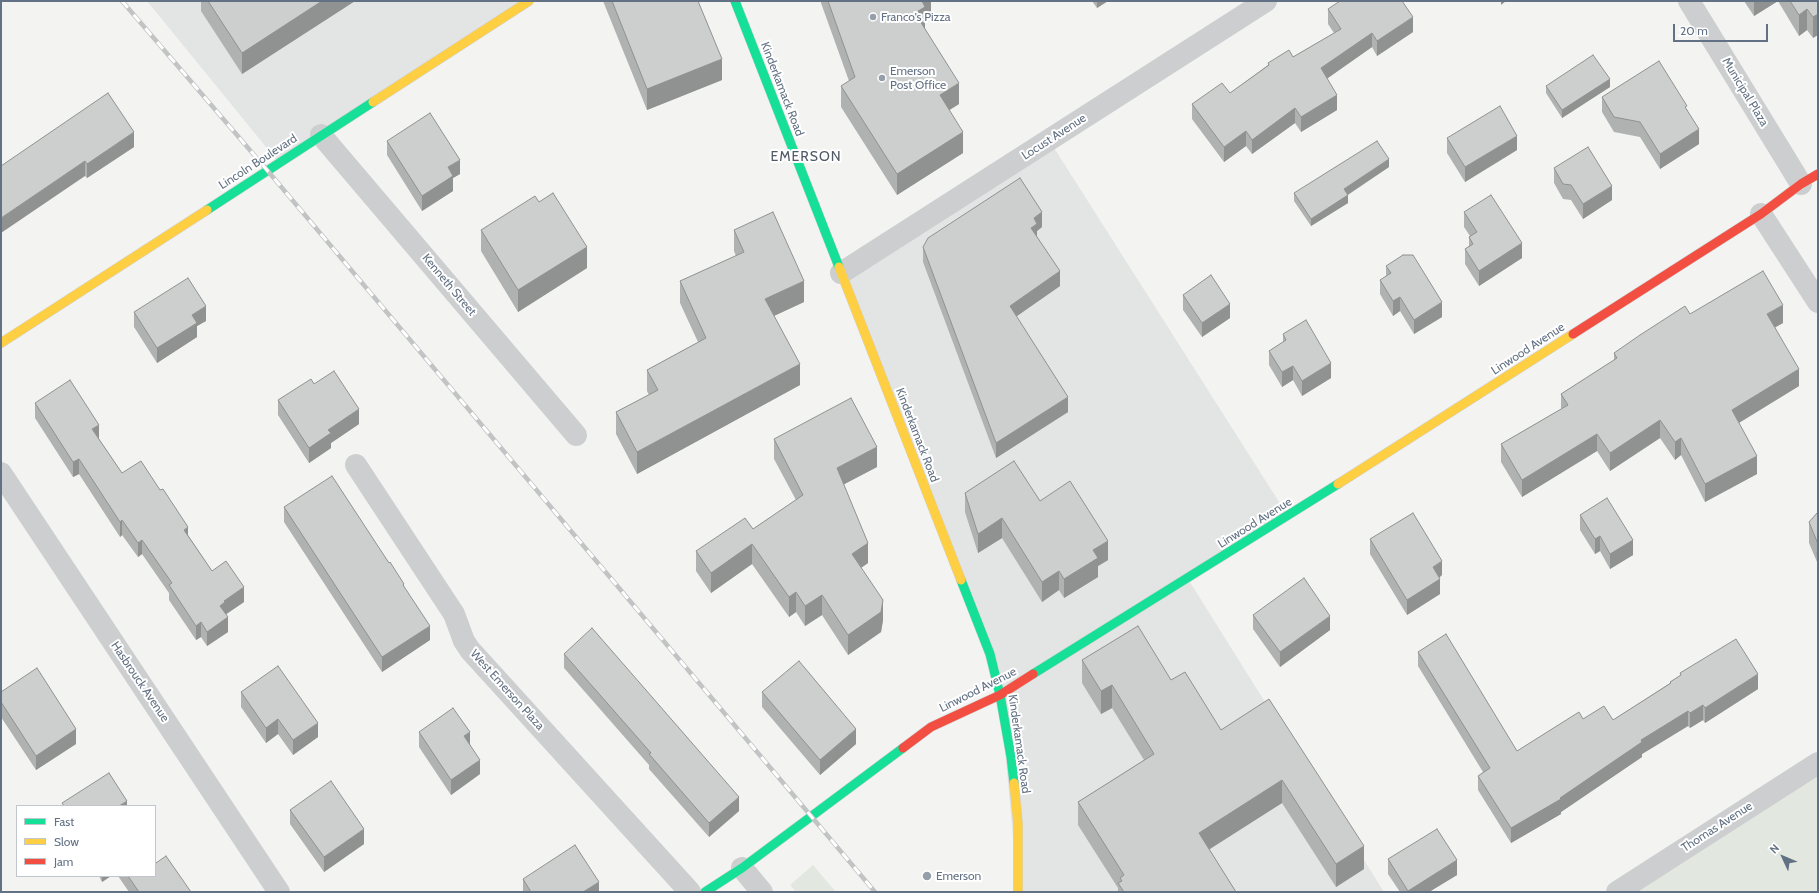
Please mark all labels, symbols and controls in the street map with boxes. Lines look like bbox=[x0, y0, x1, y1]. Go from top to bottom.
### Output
place label: Franco's Pizza bbox=[881, 10, 951, 24]
marker: Franco's Pizza bbox=[868, 12, 878, 22]
scale bar bbox=[1675, 16, 1770, 42]
text: 20 m bbox=[1680, 23, 1708, 38]
street label: Kinderkamack Road bbox=[757, 40, 807, 138]
street label: Municipal Plaza bbox=[1719, 55, 1771, 129]
place label: Emerson Post Office bbox=[890, 64, 946, 92]
marker: Emerson Post Office bbox=[877, 73, 887, 83]
street label: Locust Avenue bbox=[1019, 111, 1089, 163]
street label: Lincoln Boulevard bbox=[216, 131, 300, 193]
district label: EMERSON bbox=[770, 149, 842, 165]
street label: Kenneth Street bbox=[419, 251, 479, 319]
street label: Linwood Avenue bbox=[1489, 320, 1567, 378]
street label: Kinderkamack Road bbox=[892, 386, 942, 484]
street label: Linwood Avenue bbox=[1215, 495, 1295, 551]
street label: Hasbrouck Avenue bbox=[108, 639, 172, 725]
street label: West Emerson Plaza bbox=[467, 647, 547, 733]
street label: Linwood Avenue bbox=[937, 664, 1019, 716]
street label: Kinderkamack Road bbox=[1005, 694, 1033, 794]
street label: Thomas Avenue bbox=[1679, 799, 1755, 855]
legend bbox=[16, 805, 156, 877]
text: Fast bbox=[54, 814, 74, 829]
text: Slow bbox=[54, 834, 79, 849]
north arrow bbox=[1763, 837, 1803, 877]
text: N bbox=[1767, 841, 1782, 856]
text: Jam bbox=[54, 854, 73, 869]
place label: Emerson bbox=[936, 869, 981, 883]
marker: Emerson bbox=[921, 870, 933, 882]

